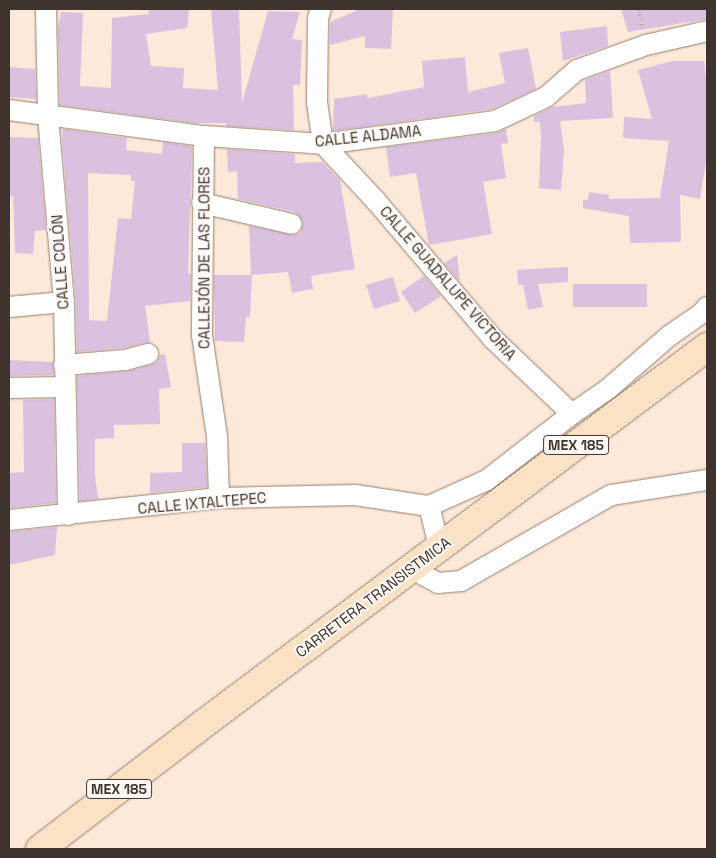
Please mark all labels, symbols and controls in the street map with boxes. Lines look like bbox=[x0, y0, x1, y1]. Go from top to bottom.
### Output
street label: CALLE ALDAMA bbox=[314, 121, 422, 151]
street label: CALLEJÓN DE LAS FLORES bbox=[195, 167, 213, 349]
street label: CALLE GUADALUPE VICTORIA bbox=[376, 202, 520, 364]
street label: CALLE COLÓN bbox=[48, 214, 72, 310]
road number: MEX 185 bbox=[542, 434, 610, 456]
street label: CALLE IXTALTEPEC bbox=[137, 488, 267, 518]
street label: CARRETERA TRANSISTMICA bbox=[292, 533, 454, 661]
road number: MEX 185 bbox=[85, 778, 153, 801]

